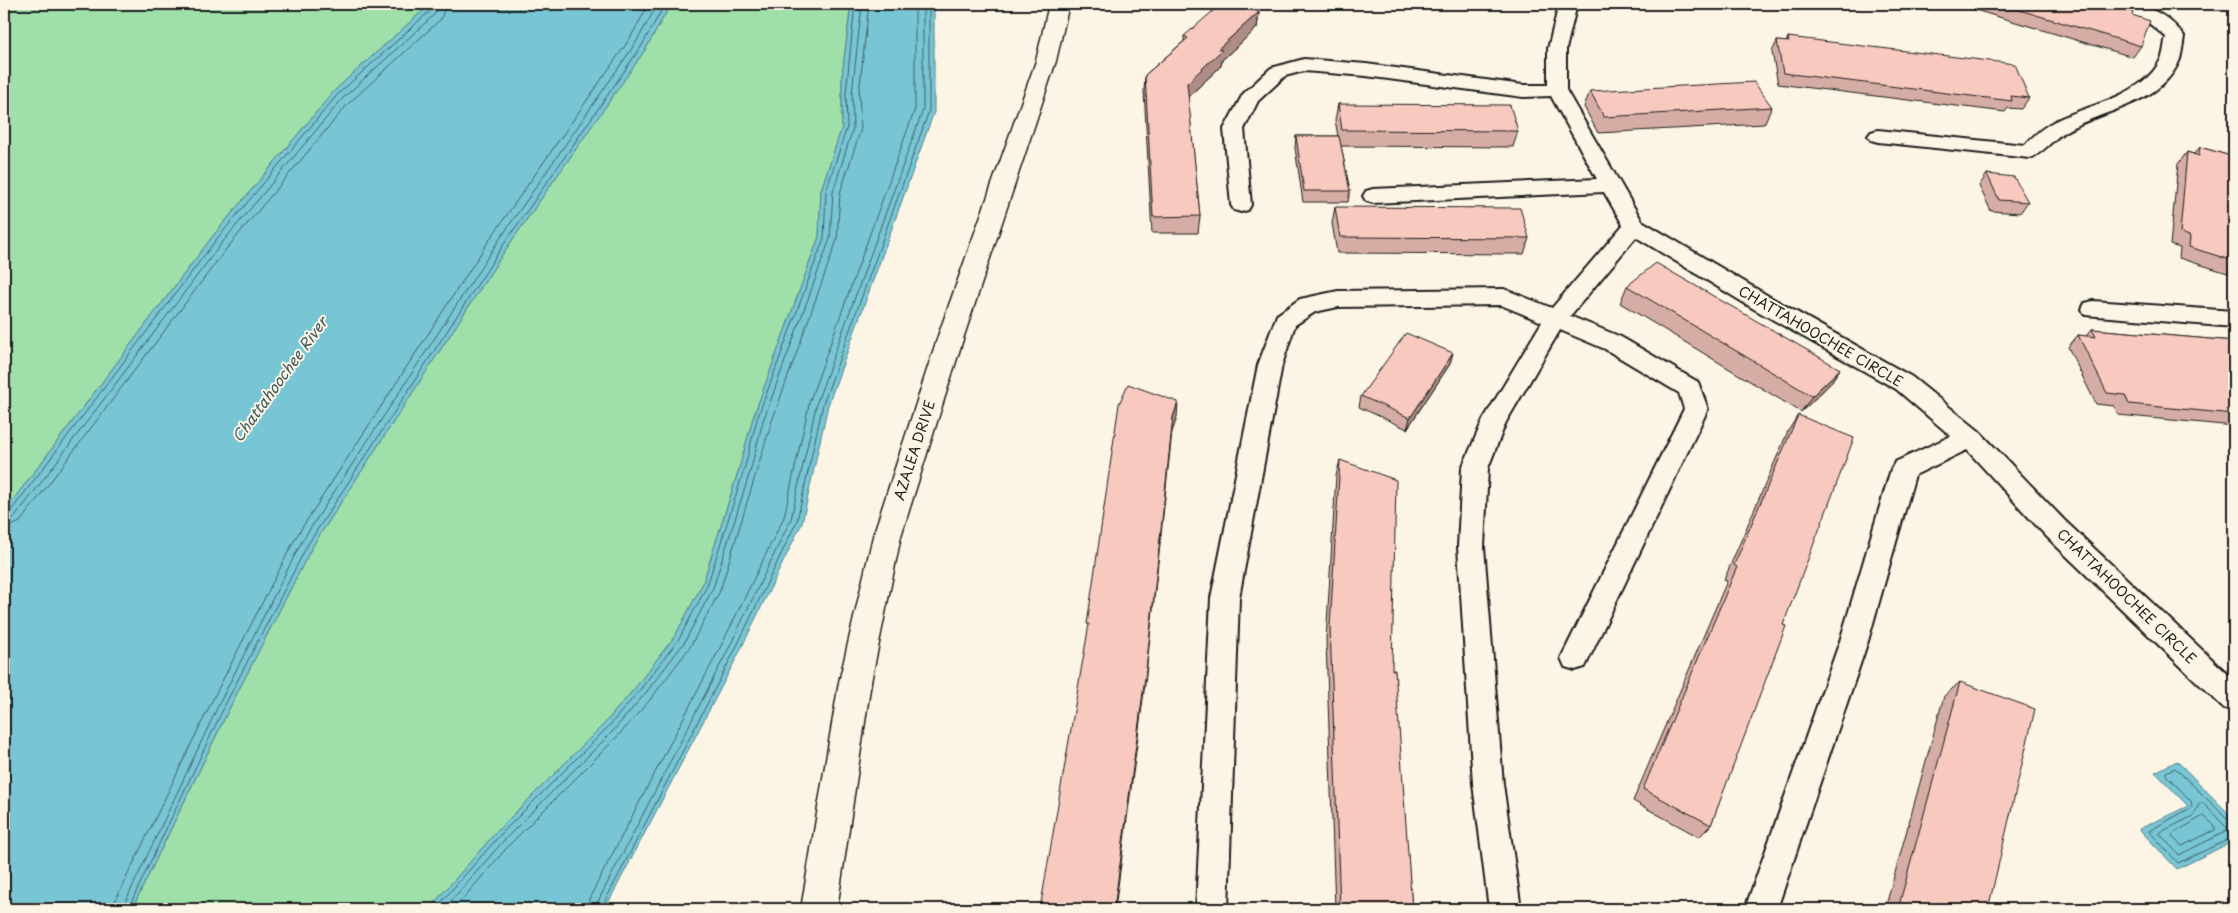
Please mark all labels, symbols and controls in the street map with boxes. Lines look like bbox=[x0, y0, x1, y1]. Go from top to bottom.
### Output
street label: CHATTAHOOCHEE CIRCLE bbox=[1735, 280, 1907, 392]
water label: Chattahoochee River bbox=[226, 310, 334, 446]
street label: AZALEA DRIVE bbox=[888, 397, 940, 503]
street label: CHATTAHOOCHEE CIRCLE bbox=[2053, 524, 2202, 669]

